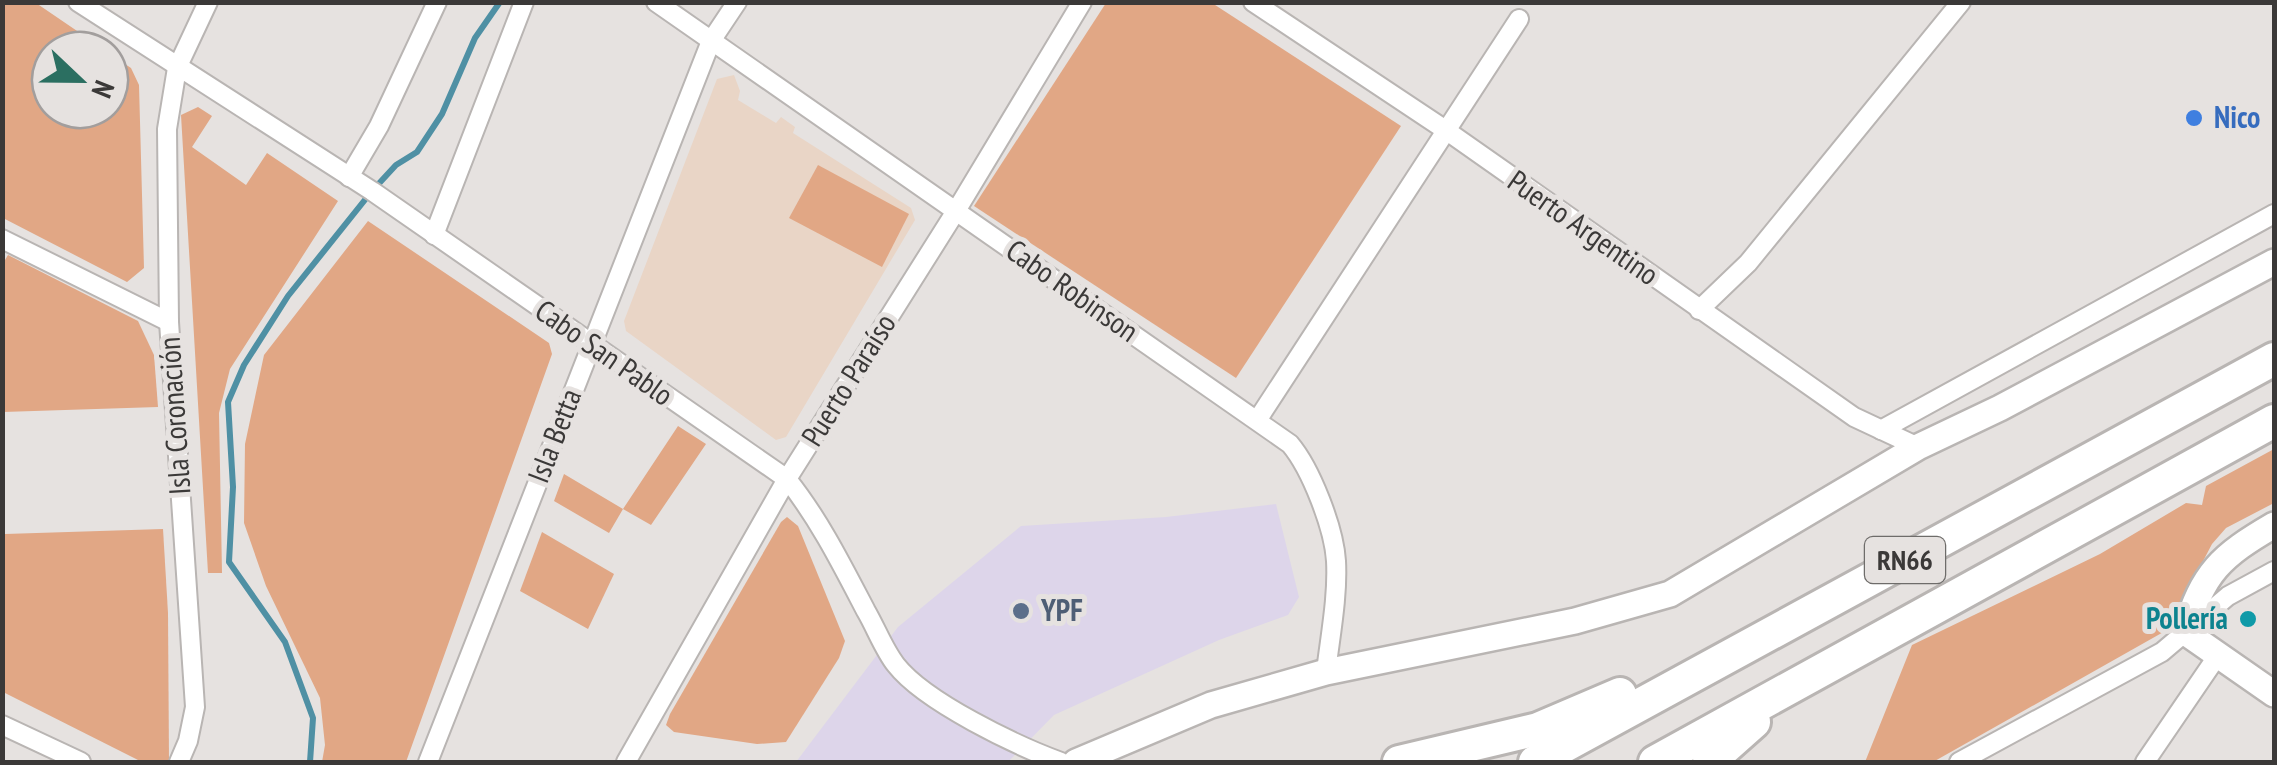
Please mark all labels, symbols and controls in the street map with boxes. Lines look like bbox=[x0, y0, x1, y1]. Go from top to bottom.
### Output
north arrow bbox=[30, 30, 130, 130]
text: N bbox=[84, 76, 124, 103]
place label: Nico bbox=[2214, 97, 2260, 136]
marker: Nico bbox=[2183, 107, 2205, 129]
street label: Puerto Argentino bbox=[1501, 160, 1667, 293]
street label: Cabo Robinson bbox=[999, 230, 1147, 350]
street label: Cabo San Pablo bbox=[528, 290, 681, 414]
street label: Puerto Paraíso bbox=[792, 306, 904, 453]
street label: Isla Coronación bbox=[149, 336, 198, 496]
street label: Isla Betta bbox=[518, 383, 589, 488]
road number: RN66 bbox=[1865, 537, 1945, 583]
place label: YPF bbox=[1040, 590, 1083, 629]
place label: Pollería bbox=[2146, 598, 2228, 637]
marker: YPF bbox=[1010, 600, 1032, 622]
marker: Pollería bbox=[2237, 608, 2259, 630]

